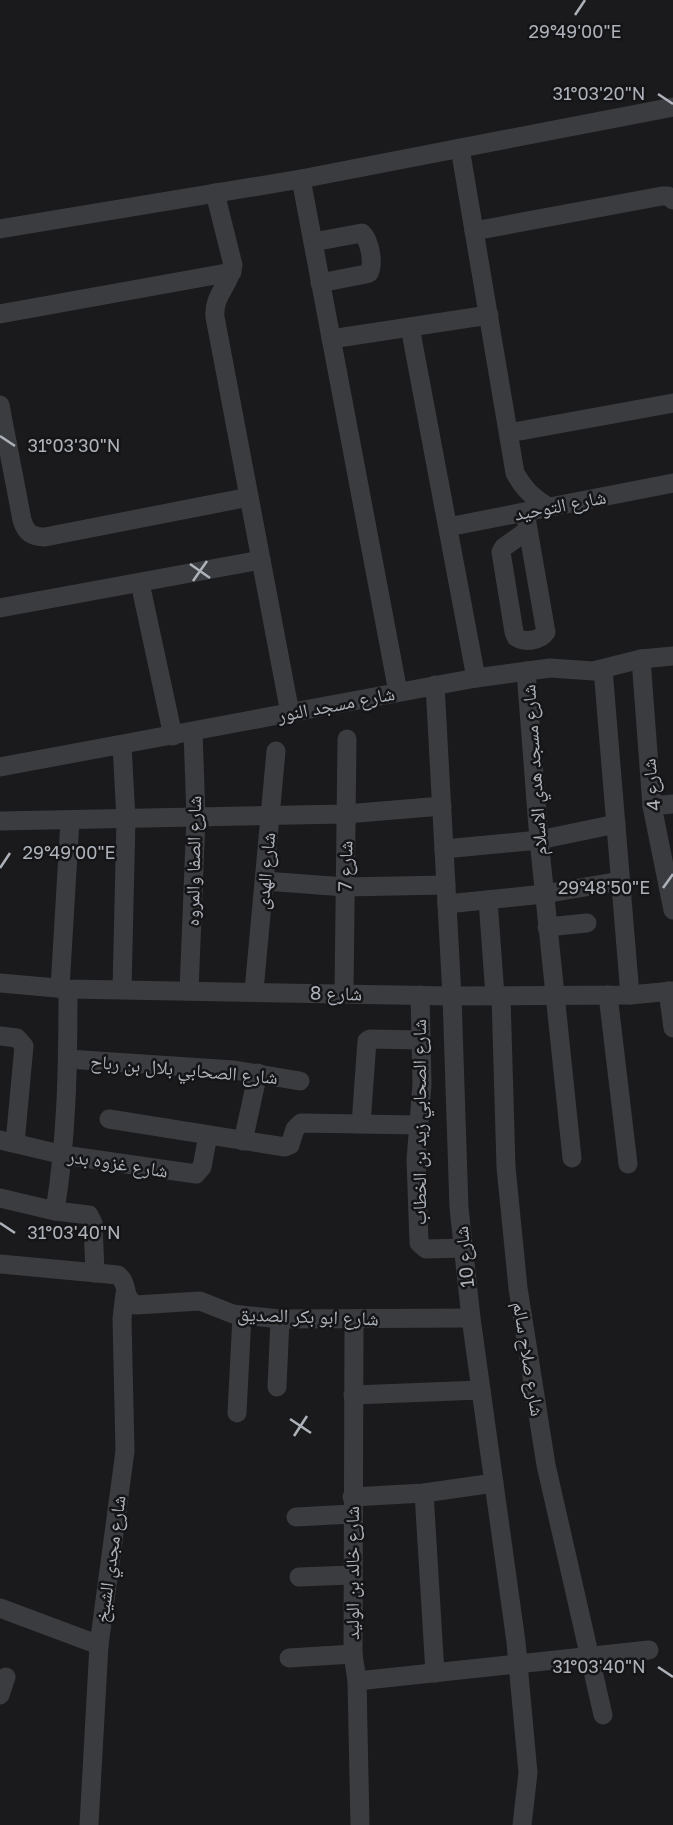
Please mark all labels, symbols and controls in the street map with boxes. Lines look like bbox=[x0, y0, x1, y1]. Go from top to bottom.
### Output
text: 29°49'00"E bbox=[529, 20, 621, 42]
text: 31°03'20"N bbox=[553, 82, 645, 104]
text: 31°03'30"N bbox=[28, 434, 120, 456]
street label: شارع التوحيد bbox=[512, 484, 608, 526]
street label: شارع مسجد النور bbox=[274, 681, 397, 727]
street label: شارع مسجد هدي الاسلام bbox=[516, 683, 556, 856]
street label: شارع 4 bbox=[636, 758, 666, 812]
street label: شارع الصفا والمروه bbox=[180, 795, 206, 927]
street label: شارع الهدى bbox=[250, 831, 280, 911]
street label: شارع 7 bbox=[333, 840, 357, 892]
text: 29°49'00"E bbox=[23, 841, 115, 863]
text: 29°48'50"E bbox=[558, 876, 650, 898]
street label: شارع 8 bbox=[310, 981, 362, 1005]
street label: شارع الصحابي زيد بن الخطاب bbox=[407, 1019, 435, 1225]
street label: شارع الصحابي بلال بن رباح bbox=[89, 1049, 279, 1093]
street label: شارع غزوه بدر bbox=[65, 1143, 170, 1183]
text: 31°03'40"N bbox=[27, 1221, 121, 1243]
street label: شارع 10 bbox=[449, 1225, 479, 1289]
street label: شارع صلاح سالم bbox=[507, 1300, 550, 1418]
street label: شارع ابو بكر الصديق bbox=[237, 1302, 379, 1330]
street label: شارع مجدي الشيخ bbox=[89, 1494, 135, 1625]
street label: شارع خالد بن الوليد bbox=[340, 1506, 364, 1640]
text: 31°03'40"N bbox=[552, 1655, 646, 1677]

